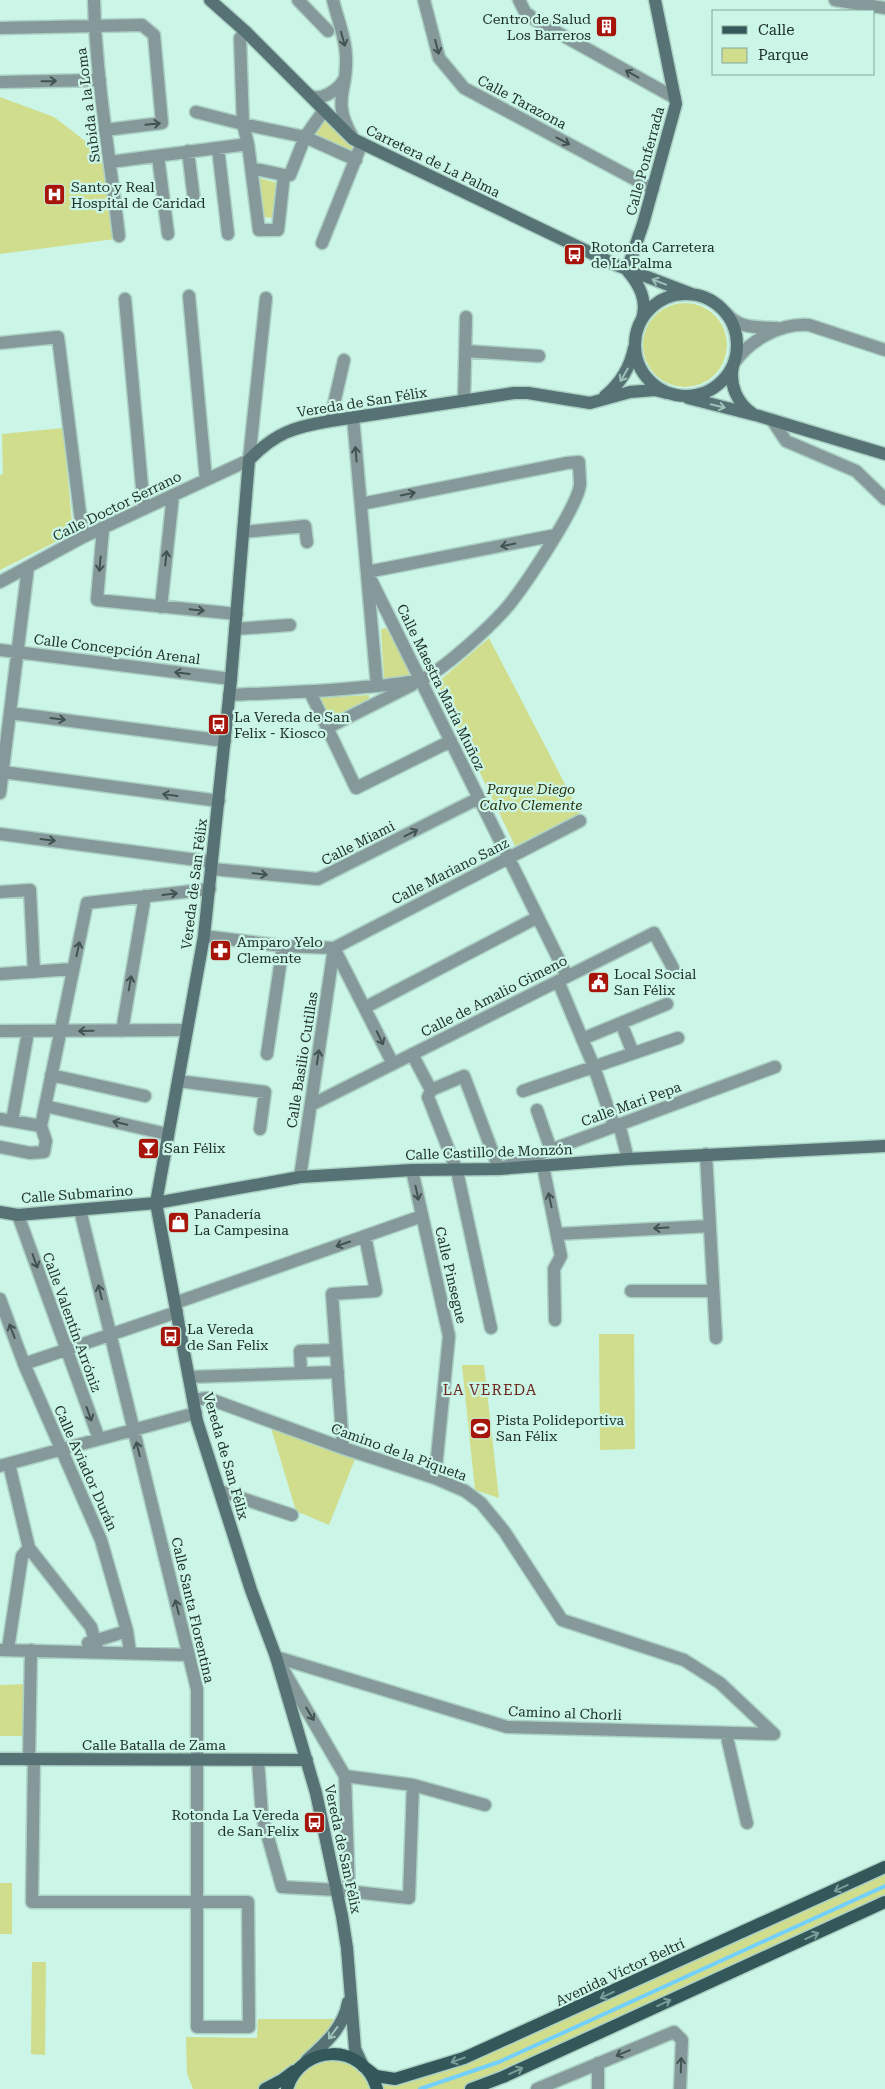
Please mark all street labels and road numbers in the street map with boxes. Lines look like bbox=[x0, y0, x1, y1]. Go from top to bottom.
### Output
street label: Subida a la Loma bbox=[73, 46, 103, 163]
street label: Calle Tarazona bbox=[475, 72, 570, 132]
street label: Calle Ponferrada bbox=[623, 104, 667, 217]
street label: Carretera de La Palma bbox=[363, 122, 503, 201]
street label: Vereda de San Félix bbox=[296, 384, 428, 420]
street label: Calle Doctor Serrano bbox=[50, 468, 184, 544]
street label: Calle Maestra María Muñoz bbox=[394, 601, 488, 773]
street label: Calle Concepción Arenal bbox=[33, 631, 202, 667]
street label: Calle Miami bbox=[319, 817, 398, 868]
street label: Vereda de San Félix bbox=[178, 818, 210, 950]
street label: Calle Mariano Sanz bbox=[389, 834, 512, 907]
street label: Calle de Amalio Gimeno bbox=[418, 952, 570, 1040]
street label: Calle Basilio Cutillas bbox=[283, 990, 321, 1129]
street label: Calle Mari Pepa bbox=[579, 1078, 683, 1129]
street label: Calle Castillo de Monzón bbox=[405, 1141, 573, 1163]
street label: Calle Submarino bbox=[20, 1182, 134, 1206]
street label: Calle Pinsegue bbox=[432, 1225, 470, 1325]
street label: Calle Valentín Arróniz bbox=[39, 1250, 105, 1394]
street label: Vereda de San Félix bbox=[200, 1391, 252, 1521]
street label: Calle Aviador Durán bbox=[51, 1403, 121, 1533]
street label: Camino de la Piqueta bbox=[329, 1420, 469, 1484]
street label: Calle Santa Florentina bbox=[168, 1536, 218, 1685]
street label: Camino al Chorli bbox=[508, 1703, 623, 1723]
street label: Calle Batalla de Zama bbox=[82, 1737, 226, 1753]
street label: Vereda de San Félix bbox=[321, 1783, 365, 1915]
street label: Avenida Víctor Beltrí bbox=[553, 1935, 687, 2009]

